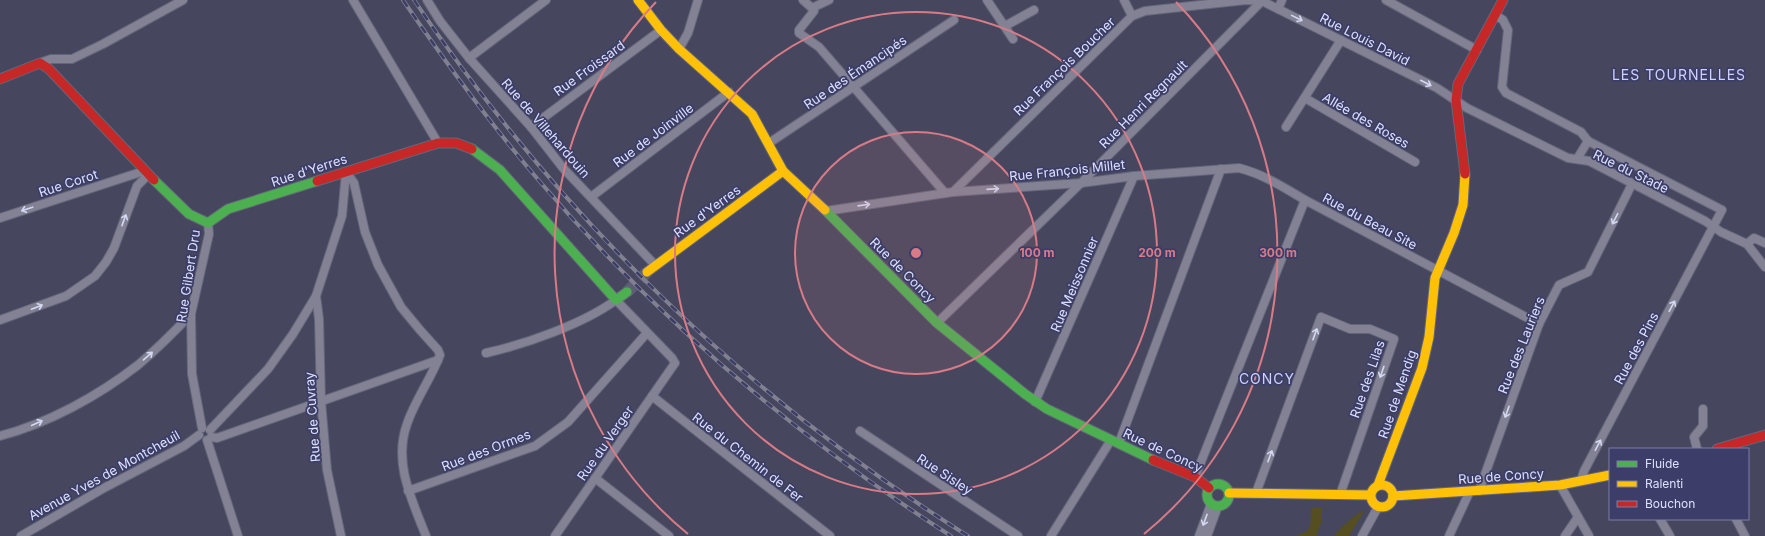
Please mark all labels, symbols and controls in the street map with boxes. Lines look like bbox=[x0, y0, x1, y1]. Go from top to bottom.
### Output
street label: Rue Louis David bbox=[1317, 9, 1413, 69]
street label: Rue François Boucher bbox=[1010, 13, 1118, 119]
one-way arrow bbox=[1291, 15, 1303, 22]
street label: Rue des Émancipés bbox=[801, 32, 910, 112]
street label: Rue Froissard bbox=[550, 37, 628, 99]
street label: Rue Henri Regnault bbox=[1096, 57, 1190, 151]
district label: LES TOURNELLES bbox=[1612, 66, 1746, 83]
street label: Rue de Villehardouin bbox=[498, 75, 594, 181]
one-way arrow bbox=[1420, 79, 1432, 87]
street label: Allée des Roses bbox=[1320, 89, 1412, 151]
street label: Rue de Joinville bbox=[610, 100, 696, 170]
street label: Rue du Stade bbox=[1591, 146, 1671, 196]
street label: Rue d'Yerres bbox=[269, 150, 349, 190]
street label: Rue François Millet bbox=[1008, 156, 1126, 184]
street label: Rue Corot bbox=[36, 166, 100, 200]
street label: Rue d'Yerres bbox=[670, 181, 744, 241]
one-way arrow bbox=[986, 186, 999, 193]
street label: Rue du Beau Site bbox=[1320, 189, 1420, 253]
one-way arrow bbox=[857, 201, 870, 209]
one-way arrow bbox=[20, 206, 33, 213]
one-way arrow bbox=[1610, 213, 1618, 225]
one-way arrow bbox=[121, 215, 129, 227]
street label: Rue Gilbert Dru bbox=[173, 228, 203, 324]
street label: Rue de Concy bbox=[867, 234, 939, 306]
street label: Rue Meissonnier bbox=[1047, 234, 1101, 334]
text: 100 m bbox=[1019, 245, 1055, 260]
text: 200 m bbox=[1138, 245, 1176, 260]
text: 300 m bbox=[1259, 245, 1297, 260]
centre of rings bbox=[909, 246, 923, 260]
street label: Rue des Lauriers bbox=[1494, 294, 1548, 396]
one-way arrow bbox=[1668, 300, 1676, 312]
one-way arrow bbox=[30, 303, 42, 311]
street label: Rue des Pins bbox=[1610, 309, 1662, 387]
one-way arrow bbox=[1311, 328, 1319, 340]
street label: Rue des Lilas bbox=[1346, 338, 1388, 420]
street label: Rue de Mendig bbox=[1374, 348, 1420, 440]
one-way arrow bbox=[142, 352, 153, 361]
one-way arrow bbox=[1378, 366, 1386, 378]
district label: CONCY bbox=[1239, 370, 1295, 387]
street label: Rue de Cuvray bbox=[301, 371, 323, 463]
street label: Rue du Verger bbox=[573, 402, 637, 483]
one-way arrow bbox=[1503, 405, 1511, 417]
street label: Rue du Chemin de Fer bbox=[689, 409, 807, 505]
one-way arrow bbox=[30, 419, 42, 426]
street label: Rue de Concy bbox=[1121, 425, 1205, 475]
street label: Rue des Ormes bbox=[439, 426, 533, 474]
street label: Avenue Yves de Montcheuil bbox=[26, 427, 182, 523]
one-way arrow bbox=[1594, 440, 1602, 452]
legend bbox=[1609, 448, 1749, 520]
street label: Rue Sisley bbox=[914, 450, 976, 498]
one-way arrow bbox=[1267, 450, 1274, 463]
text: Fluide bbox=[1645, 456, 1679, 471]
street label: Rue de Concy bbox=[1458, 465, 1544, 487]
text: Ralenti bbox=[1645, 476, 1683, 491]
text: Bouchon bbox=[1645, 496, 1695, 511]
one-way arrow bbox=[1201, 513, 1209, 525]

